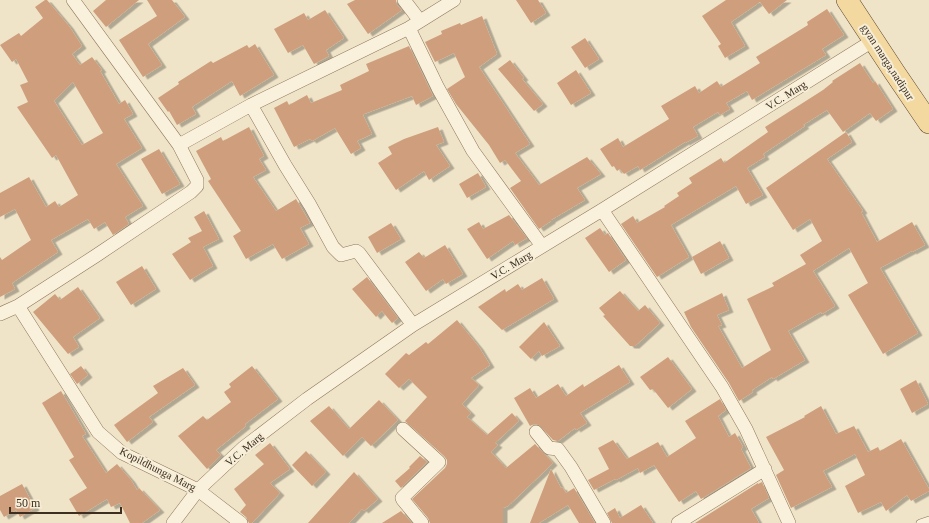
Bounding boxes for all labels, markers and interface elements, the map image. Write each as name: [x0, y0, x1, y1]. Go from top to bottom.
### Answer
street label: gyan marga,nadipur: [859, 22, 917, 102]
street label: V.C. Marg: [763, 78, 809, 112]
street label: V.C. Marg: [488, 248, 534, 282]
street label: V.C. Marg: [223, 429, 266, 468]
street label: Kopildhunga Marg: [118, 445, 199, 494]
scale bar: [10, 489, 121, 515]
text: 50 m: [16, 496, 41, 510]

